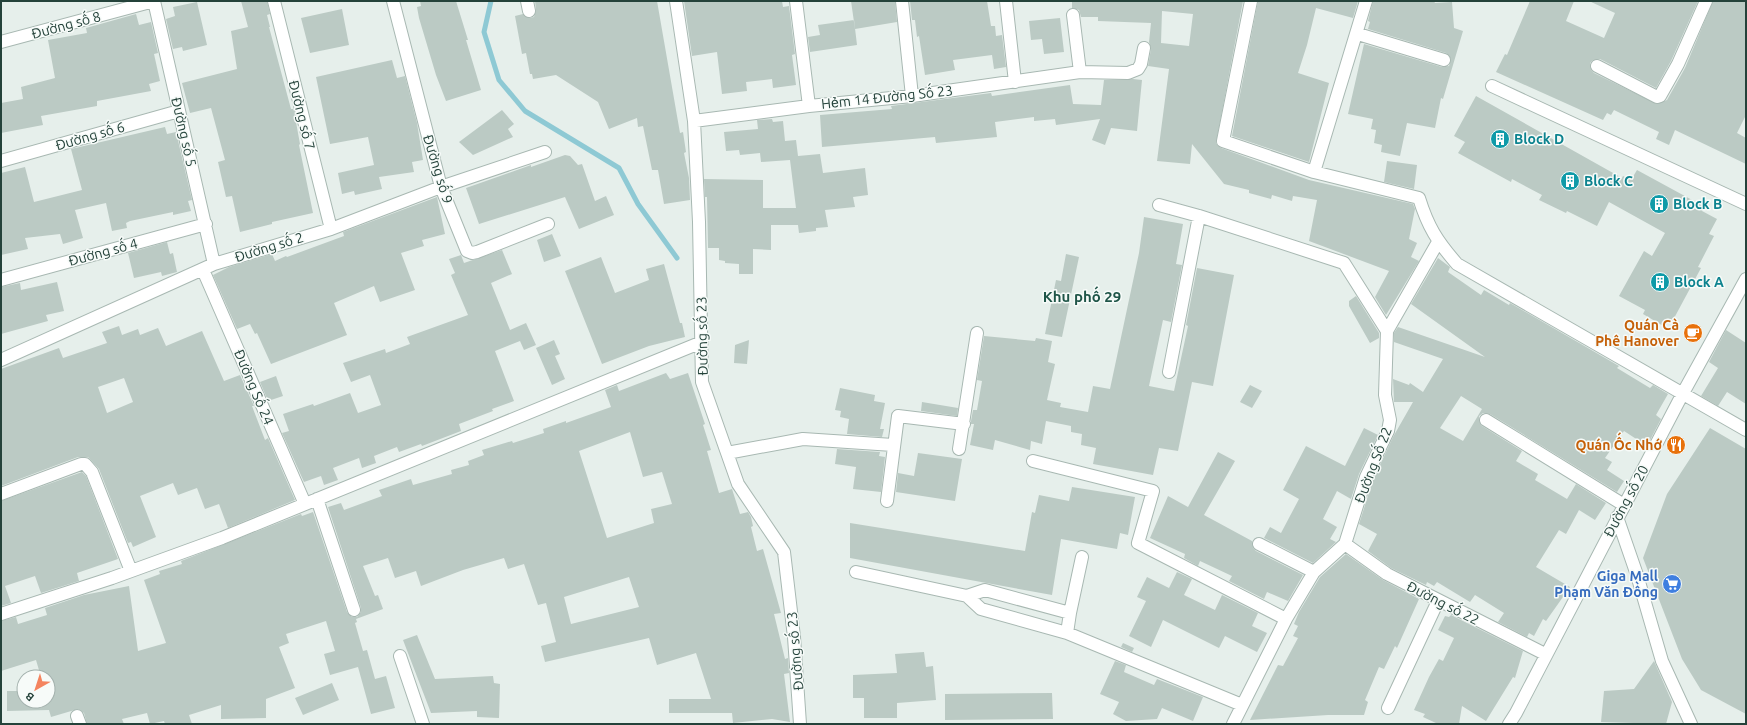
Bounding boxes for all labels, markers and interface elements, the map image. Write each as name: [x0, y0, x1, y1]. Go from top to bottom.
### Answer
street label: Đường số 8: [29, 6, 103, 42]
street label: Đường số 7: [286, 78, 321, 151]
street label: Hẻm 14 Đường Số 23: [820, 80, 954, 112]
street label: Đường số 5: [168, 95, 202, 168]
street label: Đường số 6: [53, 116, 127, 154]
building icon: Block D: [1489, 128, 1511, 150]
place label: Block D: [1514, 131, 1564, 147]
street label: Đường số 9: [420, 132, 458, 205]
building icon: Block C: [1559, 170, 1581, 192]
place label: Block C: [1584, 173, 1633, 189]
building icon: Block B: [1648, 193, 1670, 215]
place label: Block B: [1673, 196, 1722, 212]
street label: Đường số 2: [232, 227, 305, 265]
street label: Đường số 4: [66, 233, 140, 269]
building icon: Block A: [1649, 271, 1671, 293]
place label: Block A: [1674, 274, 1724, 290]
district label: Khu phố 29: [1043, 286, 1121, 305]
street label: Đường số 23: [691, 296, 711, 376]
place label: Quán Cà Phê Hanover: [1595, 317, 1679, 349]
cafe icon: Quán Cà Phê Hanover: [1682, 322, 1704, 344]
street label: Đường Số 24: [231, 346, 279, 427]
street label: Đường Số 22: [1349, 424, 1395, 505]
place label: Quán Ốc Nhớ: [1575, 432, 1663, 453]
restaurant icon: Quán Ốc Nhớ: [1665, 434, 1687, 456]
street label: Đường số 20: [1598, 461, 1652, 540]
place label: Giga Mall Phạm Văn Đồng: [1554, 568, 1658, 600]
supermarket icon: Giga Mall Phạm Văn Đồng: [1661, 573, 1683, 595]
street label: Đường số 22: [1404, 576, 1483, 628]
street label: Đường số 23: [781, 611, 806, 691]
north arrow: [16, 669, 56, 709]
text: B: [23, 690, 36, 704]

